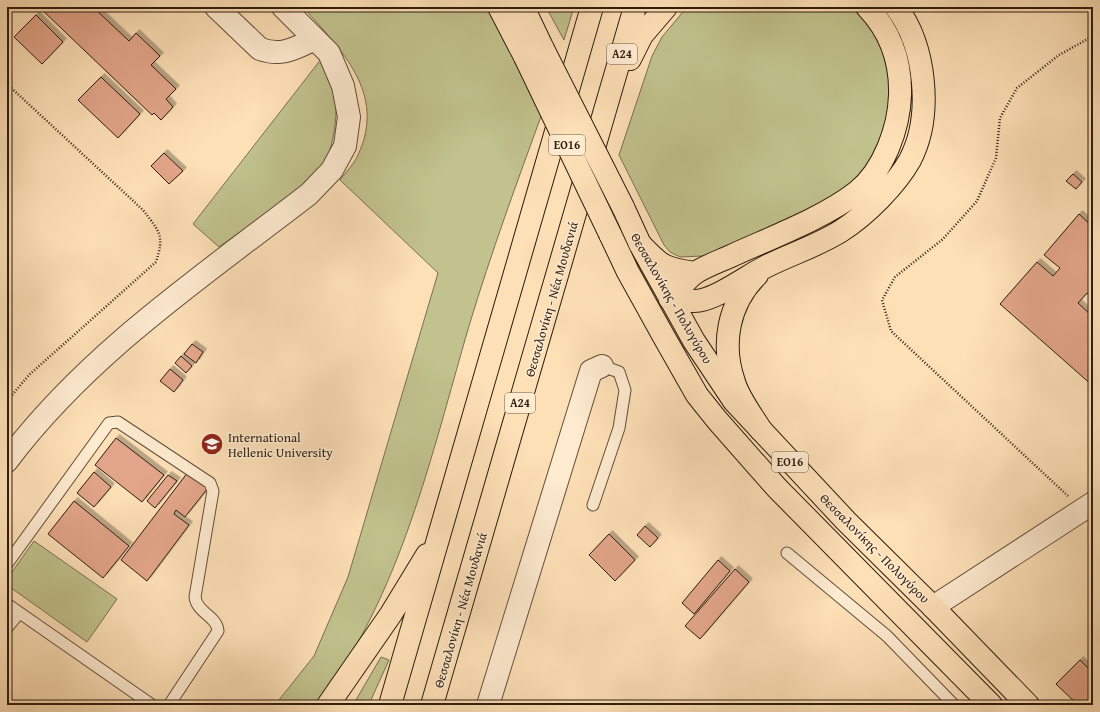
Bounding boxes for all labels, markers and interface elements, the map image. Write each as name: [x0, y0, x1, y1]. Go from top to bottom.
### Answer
road number: Α24: [607, 44, 637, 64]
road number: ΕΟ16: [549, 135, 585, 155]
street label: Θεσσαλονίκη - Νέα Μουδανιά: [520, 219, 583, 379]
street label: Θεσσαλονίκης - Πολυγύρου: [626, 229, 717, 368]
road number: Α24: [505, 393, 535, 413]
place label: International Hellenic University: [228, 428, 333, 462]
school or university icon: International Hellenic University: [199, 431, 225, 457]
road number: ΕΟ16: [772, 452, 808, 472]
street label: Θεσσαλονίκης - Πολυγύρου: [815, 489, 934, 608]
street label: Θεσσαλονίκη - Νέα Μουδανιά: [429, 530, 492, 690]

